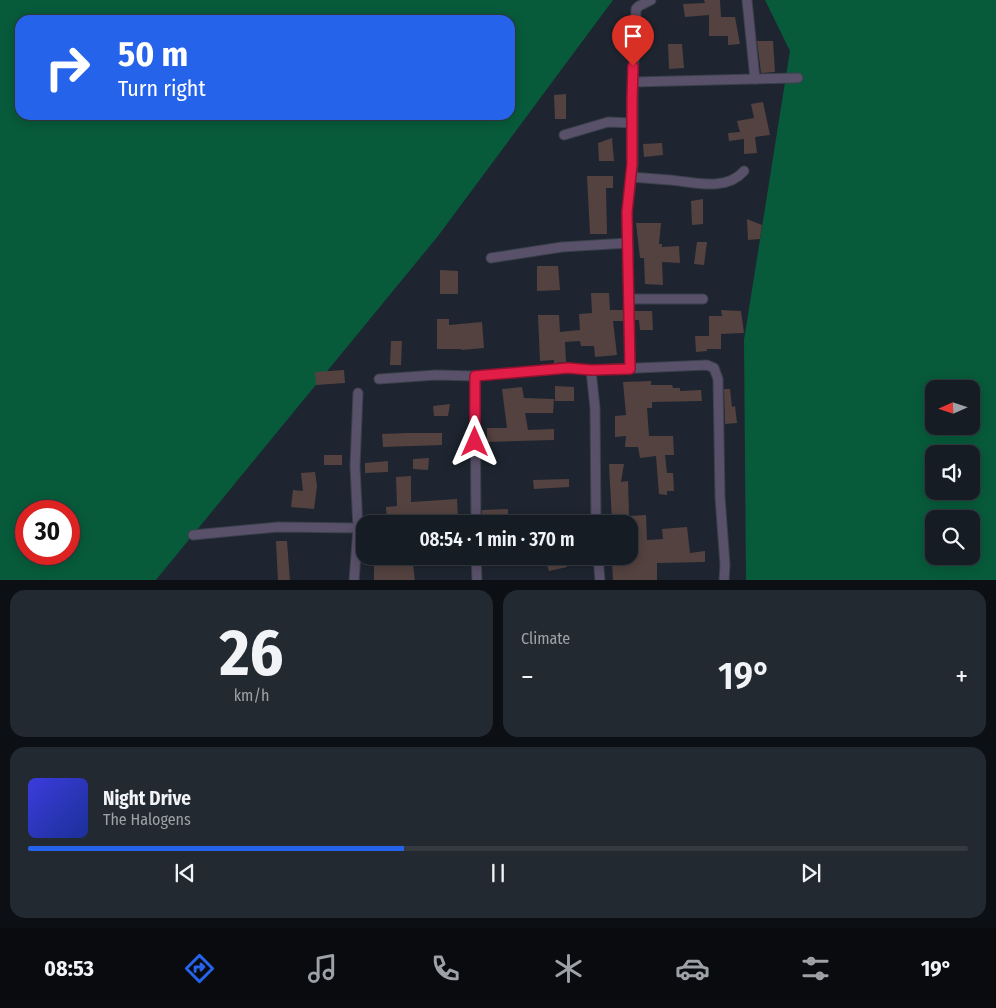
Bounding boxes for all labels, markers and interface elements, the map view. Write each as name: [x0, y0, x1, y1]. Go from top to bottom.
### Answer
pin: [612, 15, 654, 66]
icon: arrive: [619, 22, 647, 50]
text: 50 m: [118, 33, 188, 75]
icon: right: [35, 35, 100, 100]
text: Turn right: [118, 75, 206, 102]
north arrow: [925, 380, 980, 435]
map controls: [925, 380, 980, 565]
position arrow: [448, 415, 500, 467]
button: sound: [925, 445, 980, 500]
speed limit sign: 30: [15, 500, 80, 565]
button: search: [925, 510, 980, 565]
text: 08:54 · 1 min · 370 m: [419, 528, 575, 551]
text: 26: [219, 614, 284, 692]
text: Climate: [521, 629, 570, 648]
text: 19°: [718, 653, 771, 699]
text: −: [521, 660, 534, 693]
text: +: [955, 660, 968, 693]
text: km/h: [234, 686, 269, 705]
text: Night Drive: [103, 787, 191, 810]
text: The Halogens: [103, 810, 191, 829]
icon: previous: [171, 859, 199, 887]
icon: pause: [484, 859, 512, 887]
icon: next: [797, 859, 825, 887]
icon: directions: [182, 951, 217, 986]
icon: music: [305, 951, 340, 986]
icon: phone: [428, 951, 463, 986]
icon: climate: [551, 951, 586, 986]
icon: car: [675, 951, 710, 986]
icon: filters: [798, 951, 833, 986]
text: 08:53: [44, 955, 94, 982]
text: 19°: [921, 955, 952, 982]

